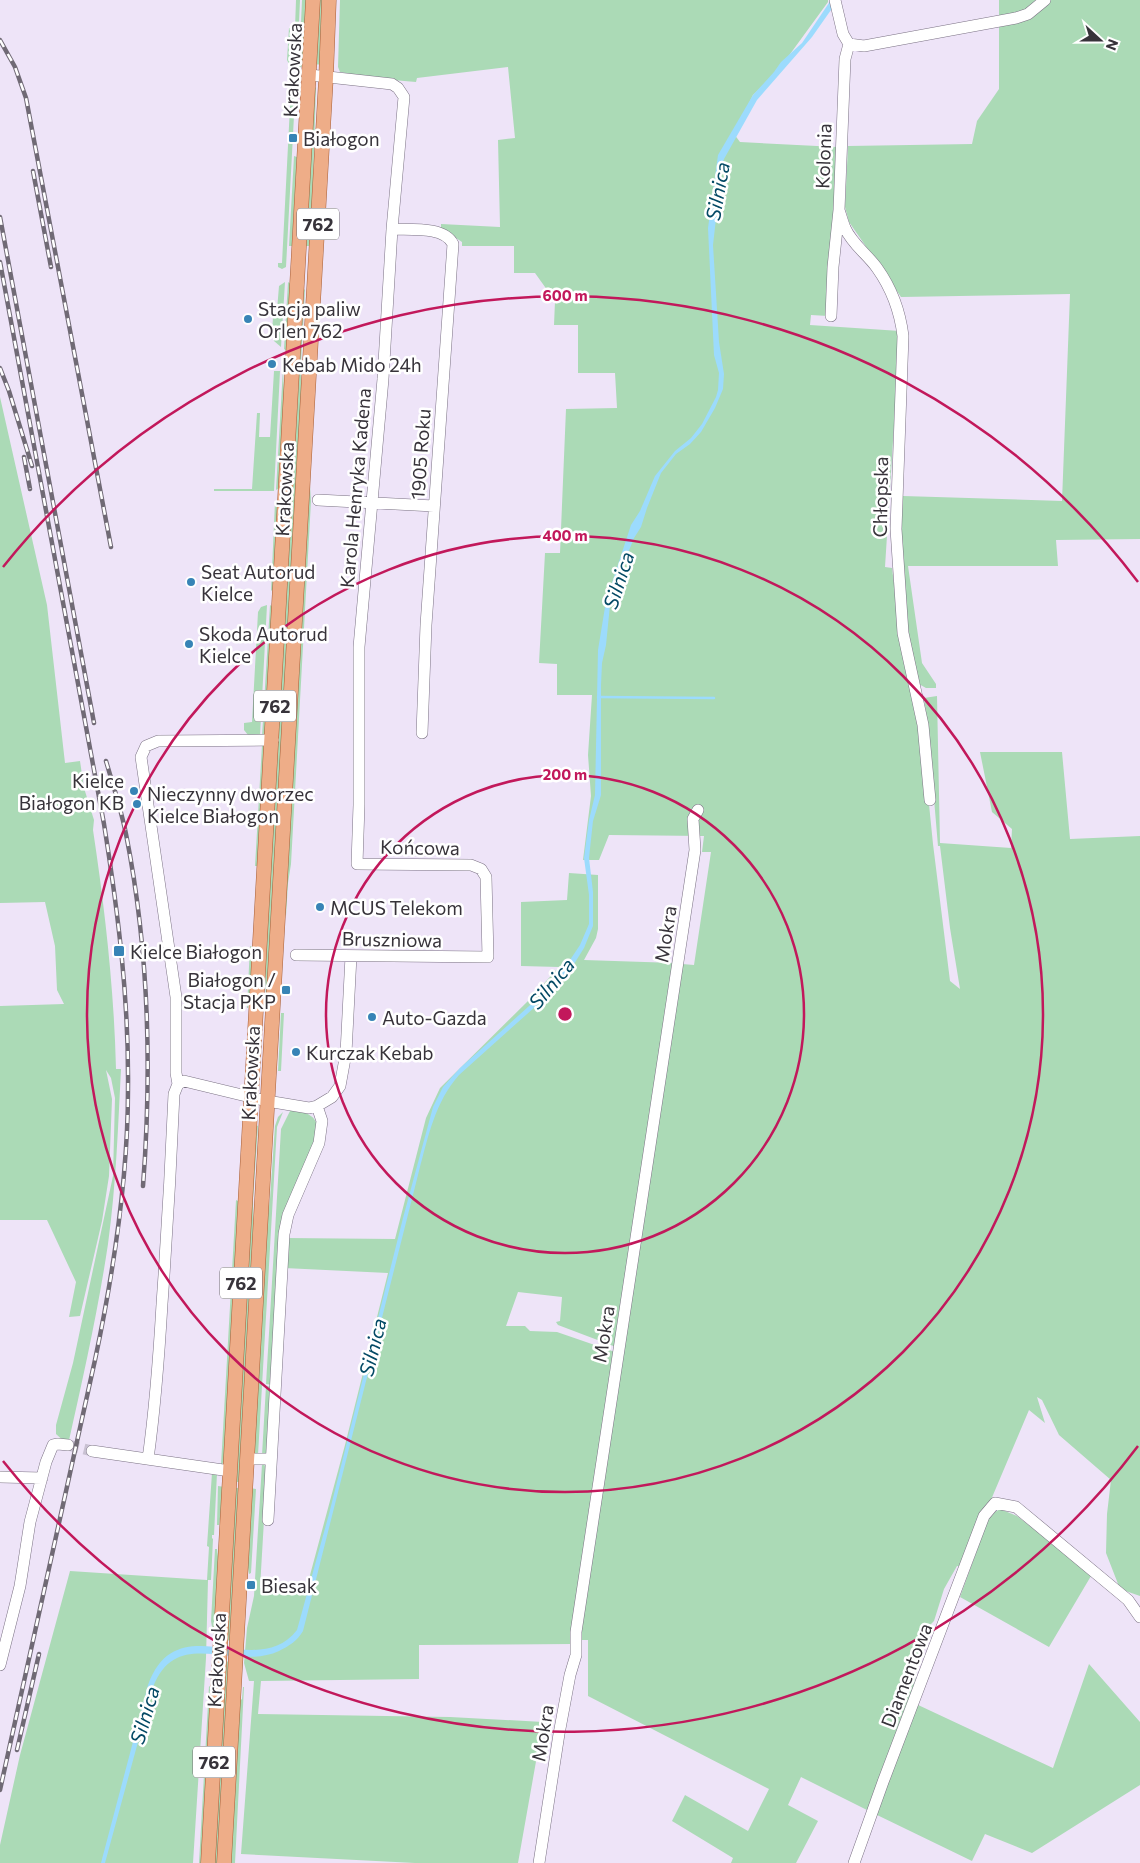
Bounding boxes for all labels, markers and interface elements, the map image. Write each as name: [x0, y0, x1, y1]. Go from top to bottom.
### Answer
north arrow: [1075, 15, 1125, 65]
street label: Krakowska: [278, 22, 306, 118]
text: N: [1103, 37, 1122, 53]
street label: Kolonia: [810, 123, 836, 189]
place label: Białogon: [303, 127, 380, 150]
marker: Białogon: [287, 132, 299, 144]
water label: Silnica: [700, 160, 734, 222]
road number: 762: [297, 208, 339, 240]
text: 600 m: [542, 286, 588, 304]
place label: Stacja paliw Orlen 762: [258, 297, 361, 342]
marker: Stacja paliw Orlen 762: [242, 313, 254, 325]
place label: Kebab Mido 24h: [282, 353, 422, 376]
marker: Kebab Mido 24h: [266, 358, 278, 370]
street label: Karola Henryka Kadena: [335, 387, 375, 589]
street label: 1905 Roku: [405, 408, 435, 500]
street label: Krakowska: [270, 441, 298, 537]
street label: Chłopska: [868, 456, 892, 538]
text: 400 m: [542, 526, 588, 544]
water label: Silnica: [597, 548, 639, 612]
place label: Seat Autorud Kielce: [201, 560, 315, 605]
marker: Seat Autorud Kielce: [185, 576, 197, 588]
place label: Skoda Autorud Kielce: [199, 622, 328, 667]
marker: Skoda Autorud Kielce: [183, 638, 195, 650]
road number: 762: [254, 690, 296, 721]
text: 200 m: [543, 765, 587, 783]
place label: Kielce Białogon KB: [19, 769, 124, 814]
place label: Nieczynny dworzec Kielce Białogon: [147, 782, 314, 827]
marker: Kielce Białogon KB: [128, 785, 140, 797]
marker: Nieczynny dworzec Kielce Białogon: [131, 798, 143, 810]
street label: Końcowa: [380, 835, 460, 859]
place label: MCUS Telekom: [330, 896, 463, 919]
marker: MCUS Telekom: [314, 901, 326, 913]
street label: Mokra: [649, 904, 681, 964]
street label: Bruszniowa: [342, 927, 442, 951]
place label: Kielce Białogon: [130, 940, 262, 963]
marker: Kielce Białogon: [112, 944, 126, 958]
water label: Silnica: [523, 953, 579, 1013]
place label: Białogon / Stacja PKP: [183, 968, 276, 1013]
marker: Białogon / Stacja PKP: [280, 984, 292, 996]
centre of rings: [556, 1005, 574, 1023]
place label: Auto-Gazda: [382, 1006, 487, 1029]
marker: Auto-Gazda: [366, 1011, 378, 1023]
street label: Krakowska: [236, 1025, 264, 1121]
place label: Kurczak Kebab: [306, 1041, 434, 1064]
marker: Kurczak Kebab: [290, 1046, 302, 1058]
road number: 762: [220, 1268, 262, 1299]
street label: Mokra: [587, 1304, 619, 1364]
water label: Silnica: [353, 1316, 391, 1378]
place label: Biesak: [261, 1574, 317, 1597]
marker: Biesak: [245, 1579, 257, 1591]
street label: Krakowska: [202, 1612, 230, 1708]
street label: Diamentowa: [876, 1620, 936, 1730]
water label: Silnica: [124, 1683, 164, 1747]
street label: Mokra: [526, 1703, 558, 1763]
road number: 762: [193, 1746, 235, 1778]

